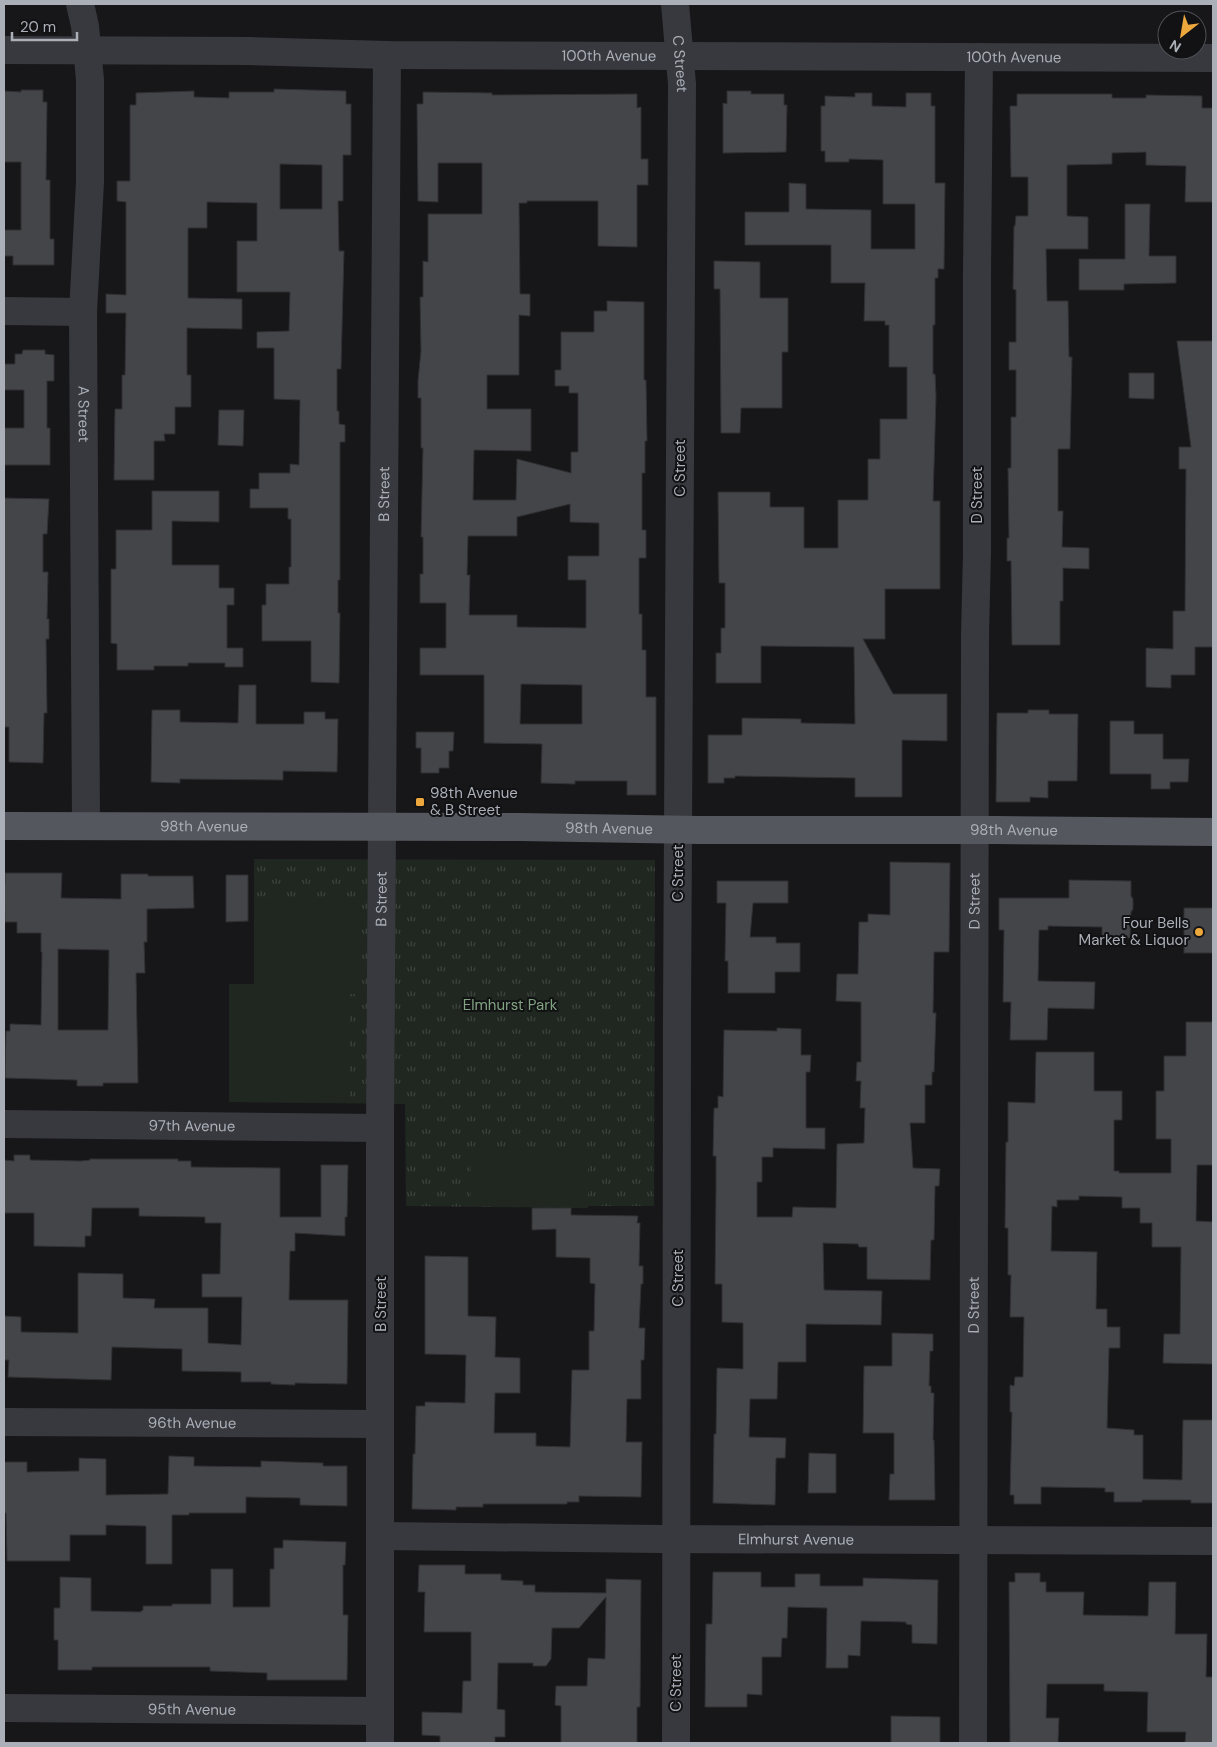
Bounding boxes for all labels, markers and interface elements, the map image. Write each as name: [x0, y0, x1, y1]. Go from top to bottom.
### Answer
scale bar: [12, 10, 78, 42]
north arrow: [1157, 10, 1207, 60]
text: 20 m: [20, 17, 56, 37]
street label: C Street: [668, 34, 692, 93]
text: N: [1166, 36, 1184, 56]
street label: 100th Avenue: [562, 46, 656, 66]
street label: 100th Avenue: [967, 47, 1061, 67]
street label: A Street: [73, 386, 94, 442]
street label: C Street: [670, 439, 690, 497]
street label: B Street: [374, 466, 394, 522]
street label: D Street: [967, 466, 987, 523]
place label: 98th Avenue & B Street: [430, 783, 518, 820]
marker: 98th Avenue & B Street: [414, 796, 426, 808]
street label: 98th Avenue: [160, 816, 248, 836]
street label: 98th Avenue: [565, 818, 653, 839]
street label: 98th Avenue: [970, 820, 1058, 841]
street label: C Street: [668, 844, 688, 902]
street label: B Street: [371, 871, 392, 927]
street label: D Street: [964, 872, 985, 929]
place label: Four Bells Market & Liquor: [1079, 913, 1189, 950]
marker: Four Bells Market & Liquor: [1193, 926, 1205, 938]
park label: Elmhurst Park: [463, 995, 558, 1015]
street label: 97th Avenue: [149, 1116, 235, 1136]
street label: C Street: [668, 1249, 688, 1307]
street label: B Street: [371, 1276, 391, 1332]
street label: D Street: [964, 1276, 984, 1333]
street label: 96th Avenue: [148, 1413, 236, 1433]
street label: Elmhurst Avenue: [738, 1529, 854, 1550]
street label: C Street: [666, 1654, 686, 1712]
street label: 95th Avenue: [148, 1699, 236, 1720]

